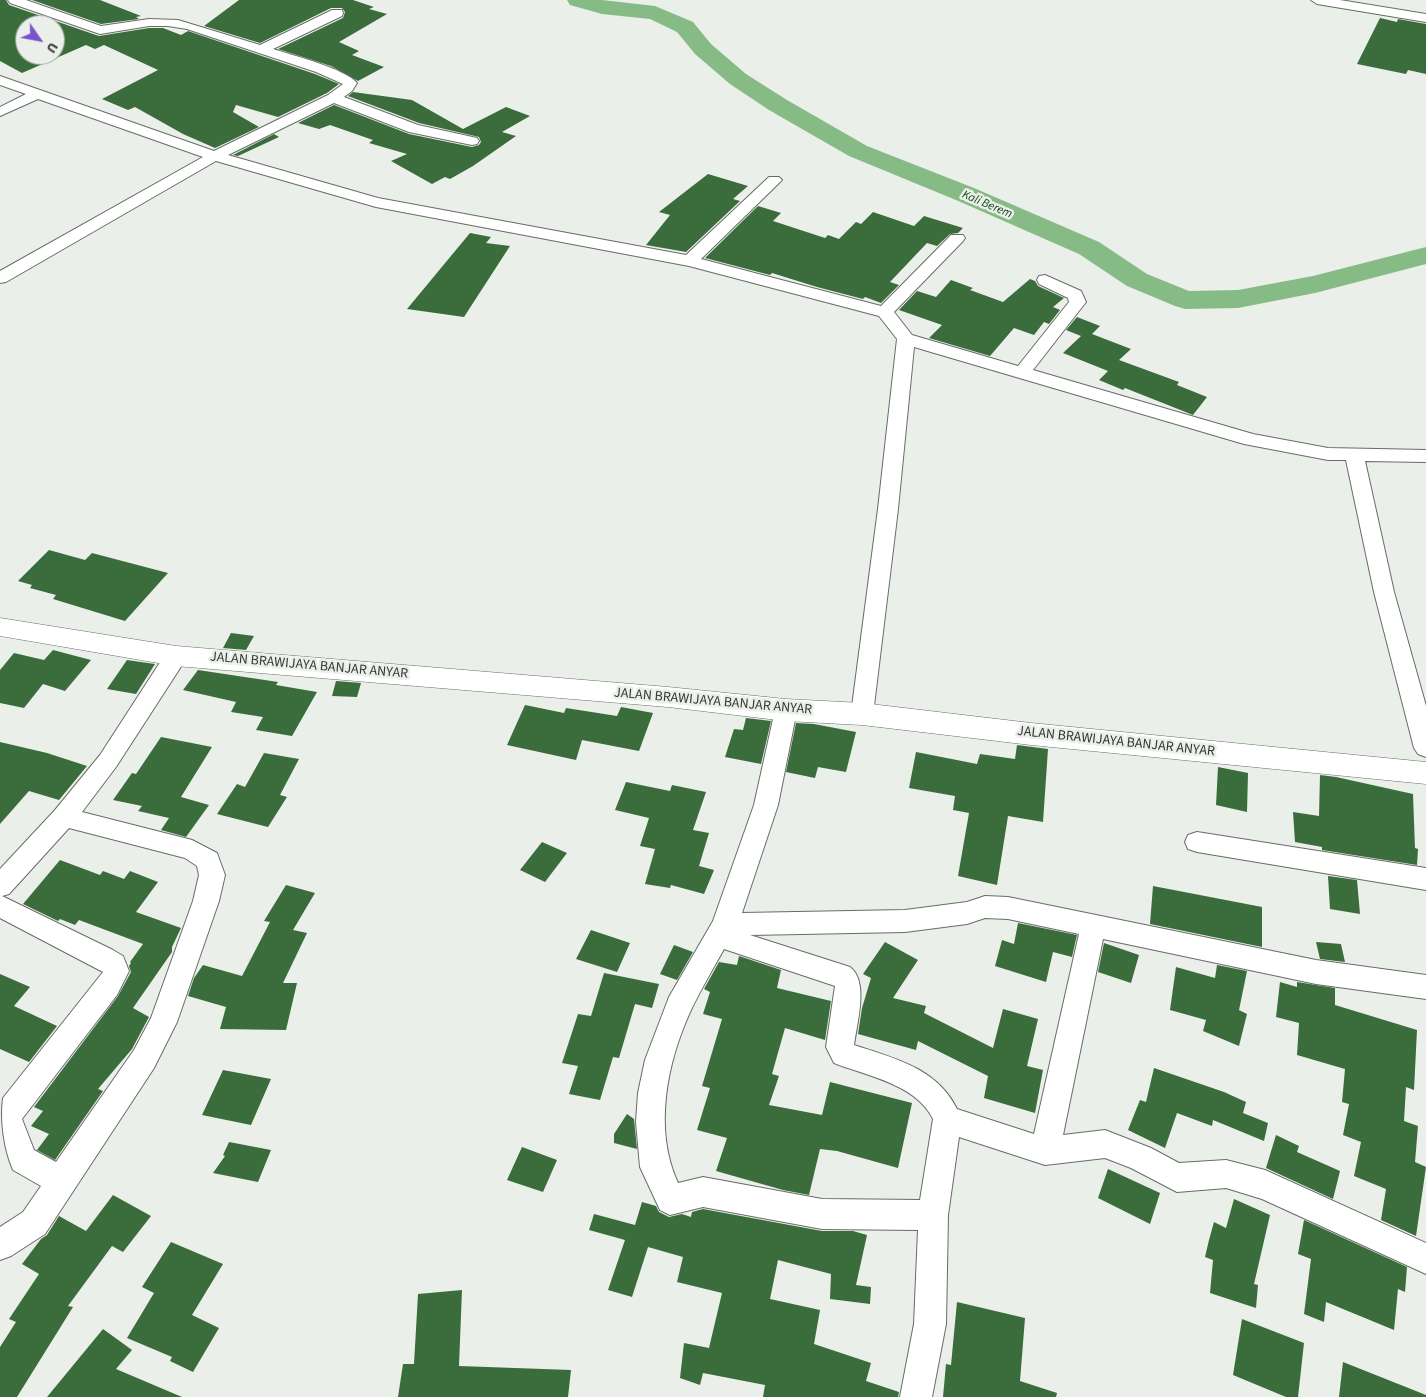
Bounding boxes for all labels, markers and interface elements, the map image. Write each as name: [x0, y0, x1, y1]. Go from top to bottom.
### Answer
north arrow: [15, 15, 65, 65]
text: U: [41, 38, 63, 57]
water label: Kali Berem: [960, 188, 1014, 222]
street label: JALAN BRAWIJAYA BANJAR ANYAR: [209, 649, 409, 683]
street label: JALAN BRAWIJAYA BANJAR ANYAR: [613, 685, 813, 719]
street label: JALAN BRAWIJAYA BANJAR ANYAR: [1016, 723, 1216, 761]

